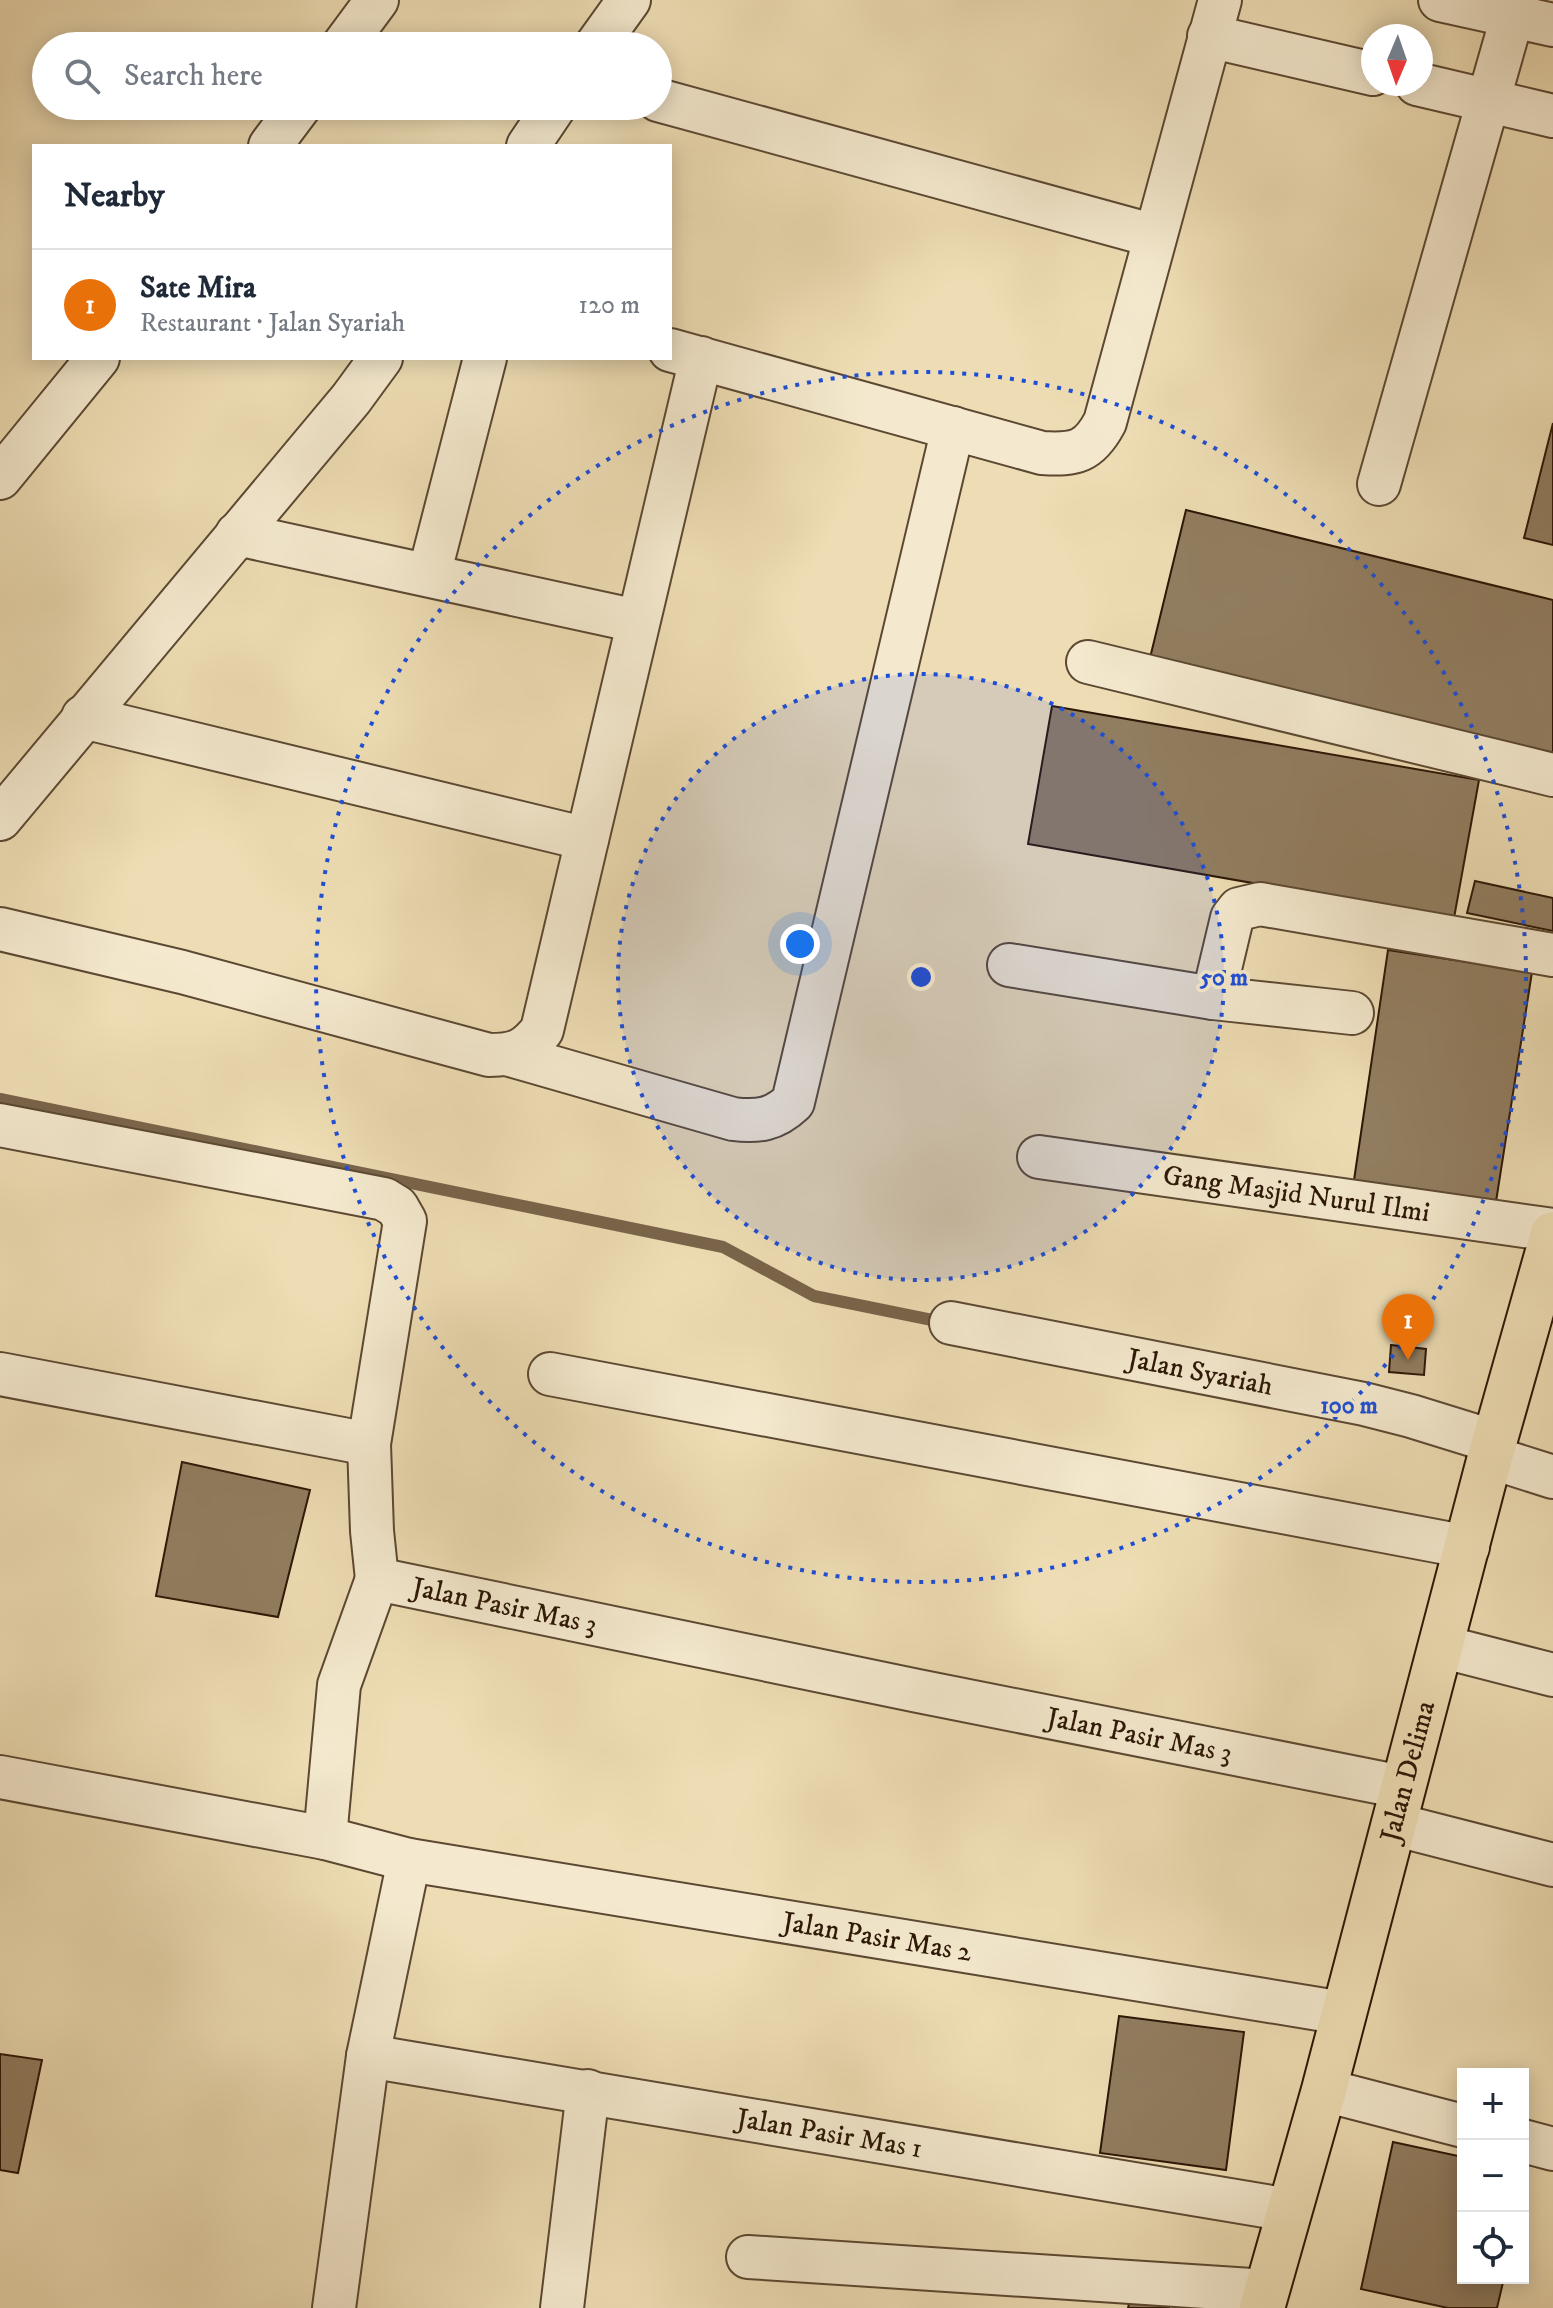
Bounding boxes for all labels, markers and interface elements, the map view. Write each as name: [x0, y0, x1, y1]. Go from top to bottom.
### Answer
north arrow: [1361, 24, 1433, 96]
search box: [32, 32, 672, 120]
icon: search: [60, 54, 104, 98]
text: Search here: [124, 58, 263, 95]
text: Nearby: [64, 175, 165, 217]
text: Sate Mira: [140, 270, 256, 307]
text: 1: [85, 289, 95, 322]
text: 120 m: [579, 289, 640, 322]
text: Restaurant · Jalan Syariah: [140, 307, 405, 340]
your location: [780, 924, 820, 964]
centre of rings: [907, 963, 935, 991]
text: 50 m: [1199, 963, 1248, 993]
street label: Gang Masjid Nurul Ilmi: [1161, 1157, 1432, 1230]
pin: 1: [1382, 1294, 1434, 1360]
street label: Jalan Syariah: [1122, 1340, 1276, 1403]
text: 100 m: [1320, 1391, 1378, 1421]
street label: Jalan Pasir Mas 3: [406, 1569, 600, 1642]
street label: Jalan Delima: [1372, 1697, 1443, 1849]
street label: Jalan Pasir Mas 3: [1041, 1699, 1235, 1770]
street label: Jalan Pasir Mas 2: [777, 1903, 975, 1969]
map controls: [1457, 2068, 1529, 2284]
button: +: [1457, 2068, 1529, 2140]
street label: Jalan Pasir Mas 1: [731, 2100, 925, 2166]
button: −: [1457, 2140, 1529, 2212]
button: locate: [1457, 2212, 1529, 2284]

